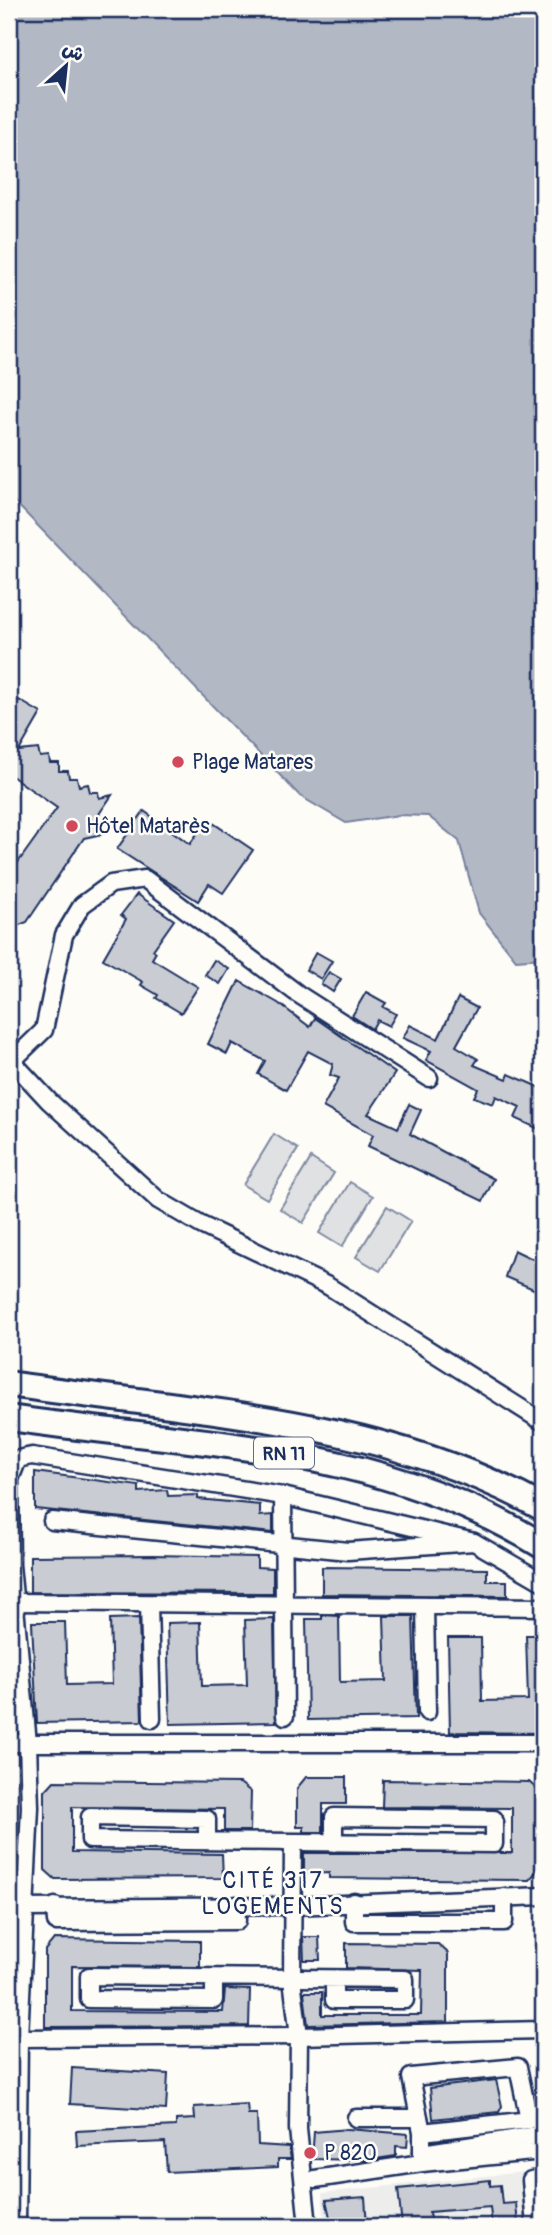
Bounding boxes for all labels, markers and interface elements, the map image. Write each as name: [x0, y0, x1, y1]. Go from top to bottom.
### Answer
north arrow: [32, 32, 102, 102]
text: ش: [59, 36, 88, 67]
place label: Plage Matares: [192, 749, 314, 776]
marker: Plage Matares: [170, 754, 186, 770]
place label: Hôtel Matarès: [86, 813, 210, 840]
marker: Hôtel Matarès: [64, 818, 80, 834]
road number: RN 11: [254, 1438, 314, 1469]
district label: CITÉ 317 LOGEMENTS: [201, 1866, 345, 1921]
place label: P 820: [324, 2140, 377, 2167]
marker: P 820: [302, 2145, 318, 2161]

